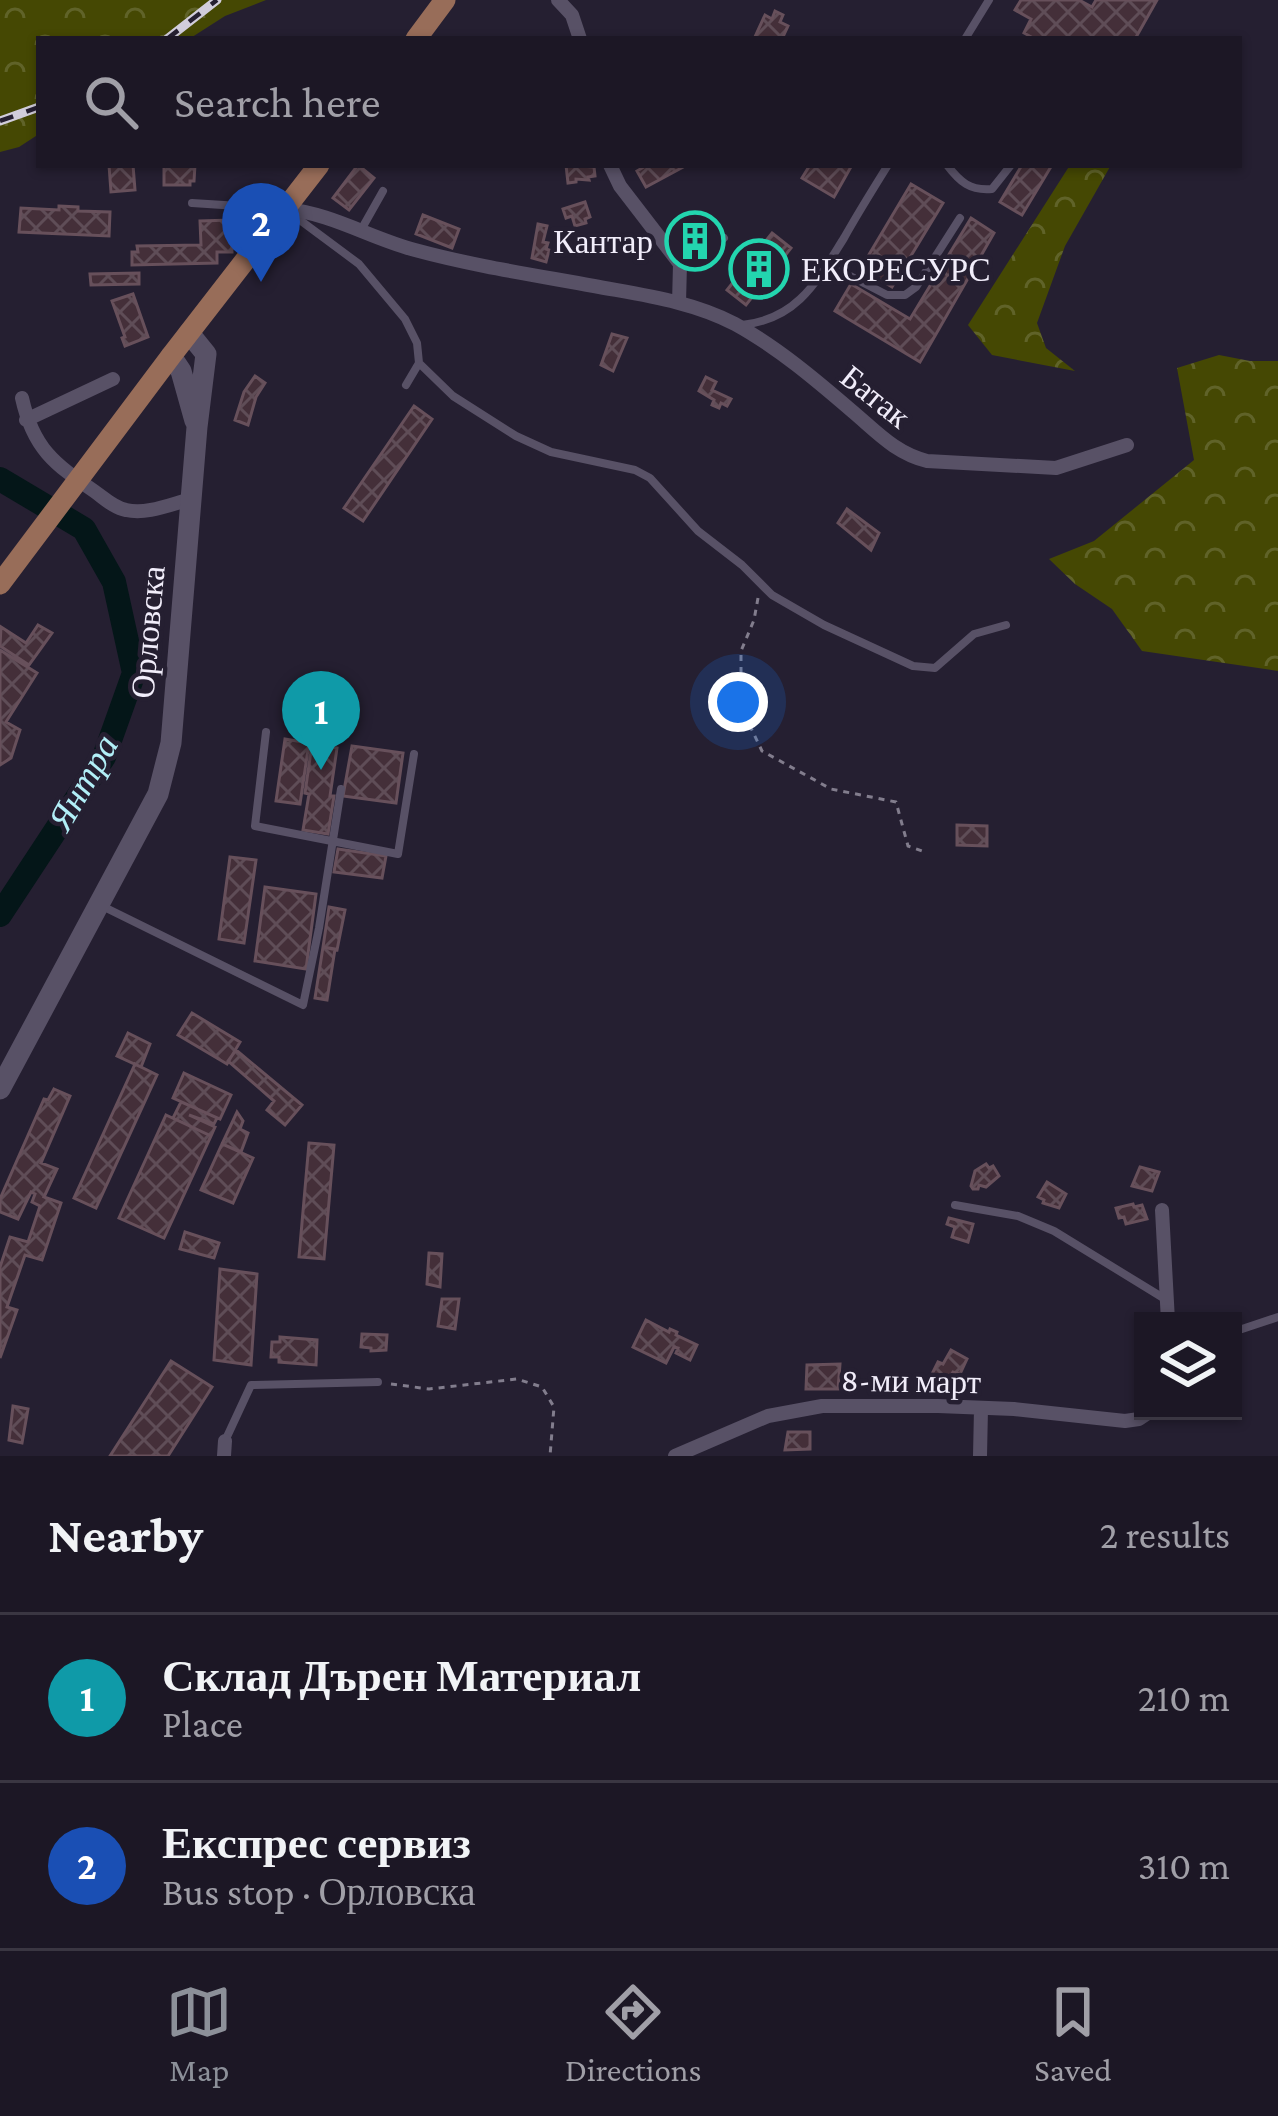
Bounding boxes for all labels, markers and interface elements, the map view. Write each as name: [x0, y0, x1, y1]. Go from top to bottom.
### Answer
search box: [36, 36, 1242, 168]
icon: search: [78, 69, 144, 135]
text: Search here: [174, 77, 381, 127]
pin: 2: [222, 183, 300, 282]
building icon: Кантар: [664, 210, 726, 272]
place label: Кантар: [553, 223, 653, 260]
building icon: ЕКОРЕСУРС: [728, 238, 790, 300]
place label: ЕКОРЕСУРС: [801, 251, 990, 288]
street label: Батак: [834, 357, 918, 436]
street label: Орловска: [123, 564, 172, 700]
pin: 1: [282, 671, 360, 770]
your location: [708, 672, 768, 732]
water label: Янтра: [39, 728, 126, 839]
map controls: [1134, 1312, 1242, 1420]
button: layers: [1134, 1312, 1242, 1420]
street label: 8-ми март: [841, 1361, 981, 1400]
text: Nearby: [48, 1506, 203, 1563]
text: 2 results: [1100, 1513, 1230, 1556]
text: Склад Дърен Материал: [162, 1651, 641, 1701]
text: 1: [80, 1676, 94, 1719]
text: 210 m: [1138, 1676, 1230, 1719]
text: Place: [162, 1702, 243, 1745]
text: Експрес сервиз: [162, 1818, 471, 1868]
text: 2: [77, 1844, 97, 1887]
text: 310 m: [1138, 1844, 1230, 1887]
text: Bus stop · Орловска: [162, 1870, 476, 1913]
tab: Map: [166, 1979, 232, 2088]
tab: Directions: [565, 1979, 702, 2088]
tab: Saved: [1034, 1979, 1112, 2088]

